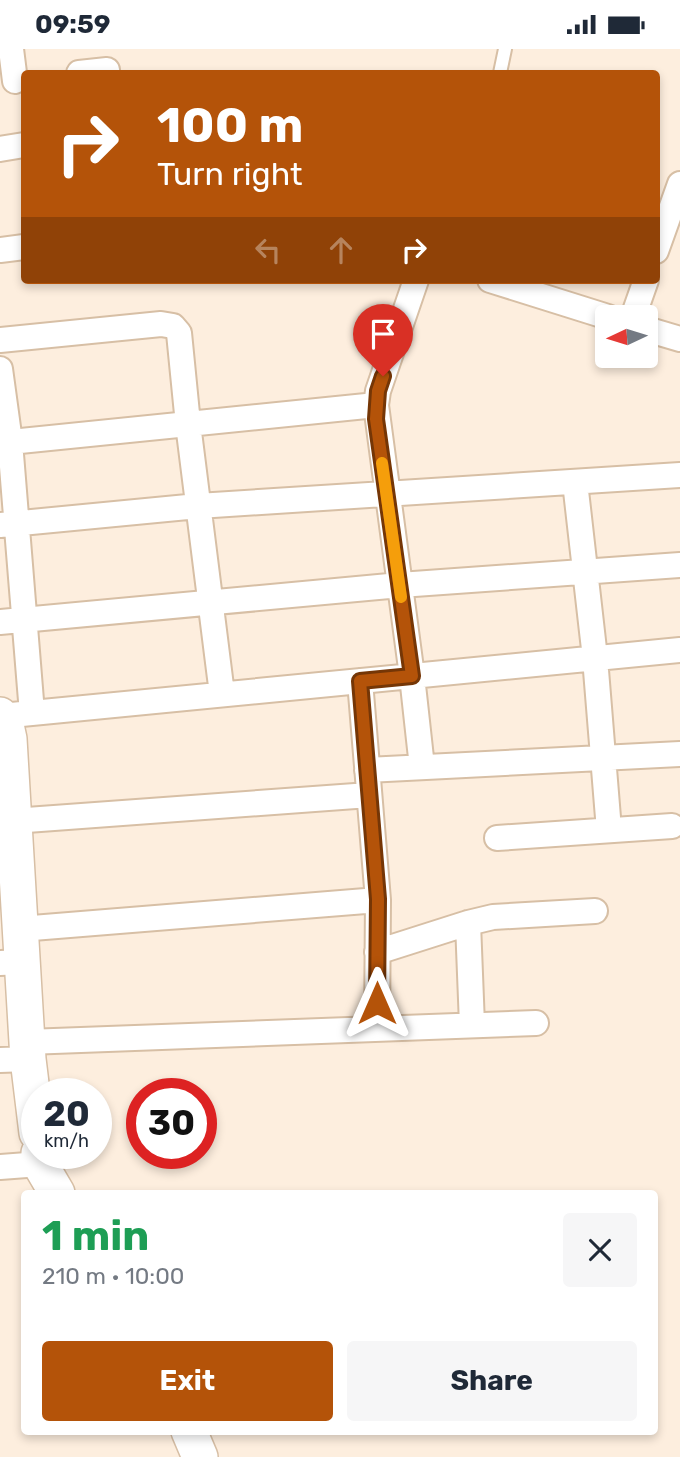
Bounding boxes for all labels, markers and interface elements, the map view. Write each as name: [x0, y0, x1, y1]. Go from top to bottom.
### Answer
text: 09:59: [35, 9, 110, 40]
text: 100 m: [157, 96, 303, 154]
icon: right: [42, 98, 133, 189]
text: Turn right: [157, 155, 302, 193]
icon: left: [249, 231, 287, 269]
icon: ahead: [322, 231, 360, 269]
icon: right: [395, 231, 433, 269]
pin: [353, 304, 413, 376]
north arrow: [595, 305, 658, 367]
map controls: [595, 305, 658, 368]
icon: arrive: [364, 315, 402, 353]
position arrow: [340, 966, 414, 1040]
speed limit sign: 30: [126, 1078, 217, 1169]
text: 20: [43, 1093, 90, 1135]
text: km/h: [44, 1130, 89, 1152]
text: 1 min: [42, 1211, 149, 1261]
button: close: [563, 1213, 637, 1287]
text: 210 m · 10:00: [42, 1262, 184, 1290]
button: Exit: [42, 1341, 333, 1421]
button: Share: [347, 1341, 637, 1421]

